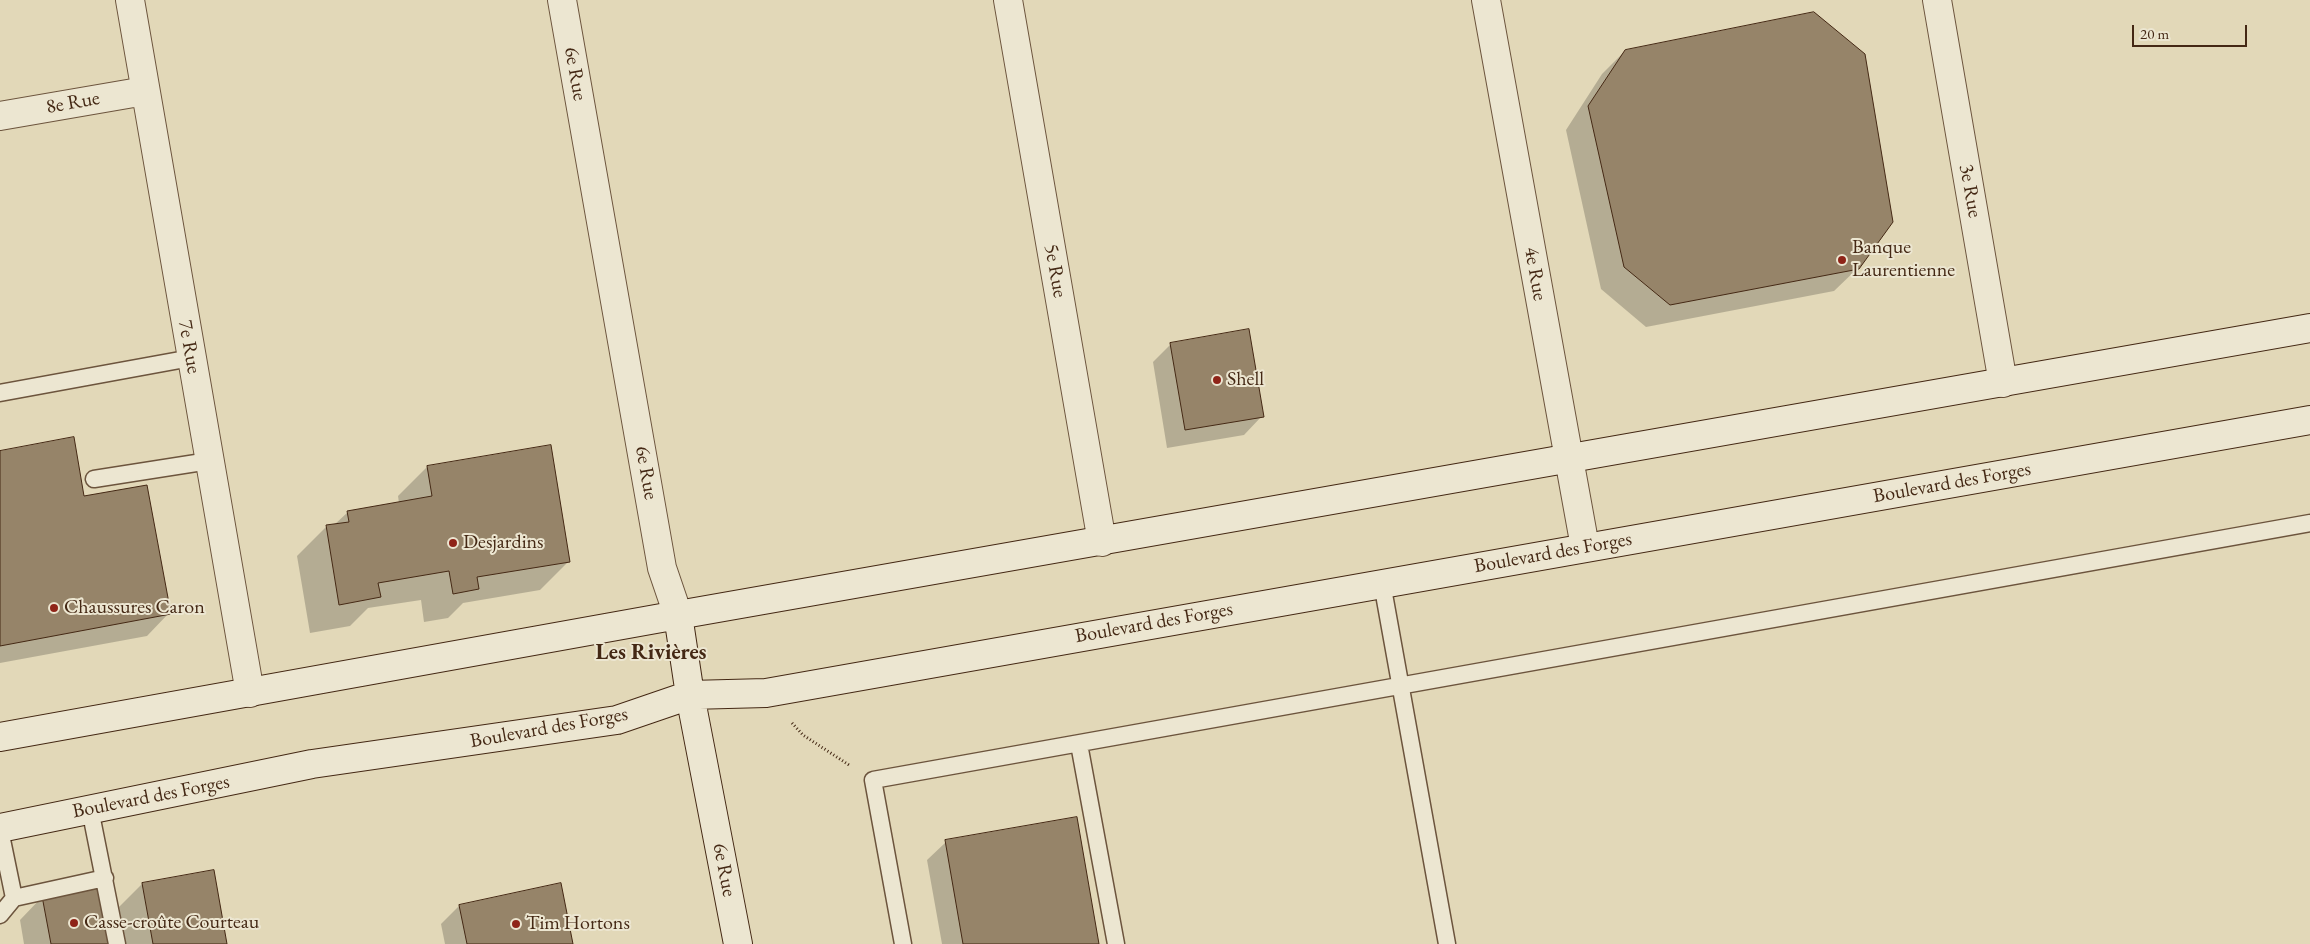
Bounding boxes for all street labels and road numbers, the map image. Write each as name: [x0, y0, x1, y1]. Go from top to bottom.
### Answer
street label: 6e Rue: [558, 45, 592, 103]
street label: 8e Rue: [44, 86, 102, 120]
street label: 3e Rue: [1953, 162, 1987, 220]
street label: 5e Rue: [1038, 242, 1072, 300]
street label: 4e Rue: [1518, 245, 1552, 303]
street label: 7e Rue: [172, 318, 206, 376]
street label: 6e Rue: [629, 444, 663, 502]
street label: Boulevard des Forges: [1871, 457, 2033, 509]
street label: Boulevard des Forges: [1472, 527, 1634, 579]
street label: Boulevard des Forges: [1073, 597, 1235, 649]
street label: Boulevard des Forges: [468, 702, 630, 754]
street label: Boulevard des Forges: [70, 770, 232, 824]
street label: 6e Rue: [707, 841, 741, 899]

